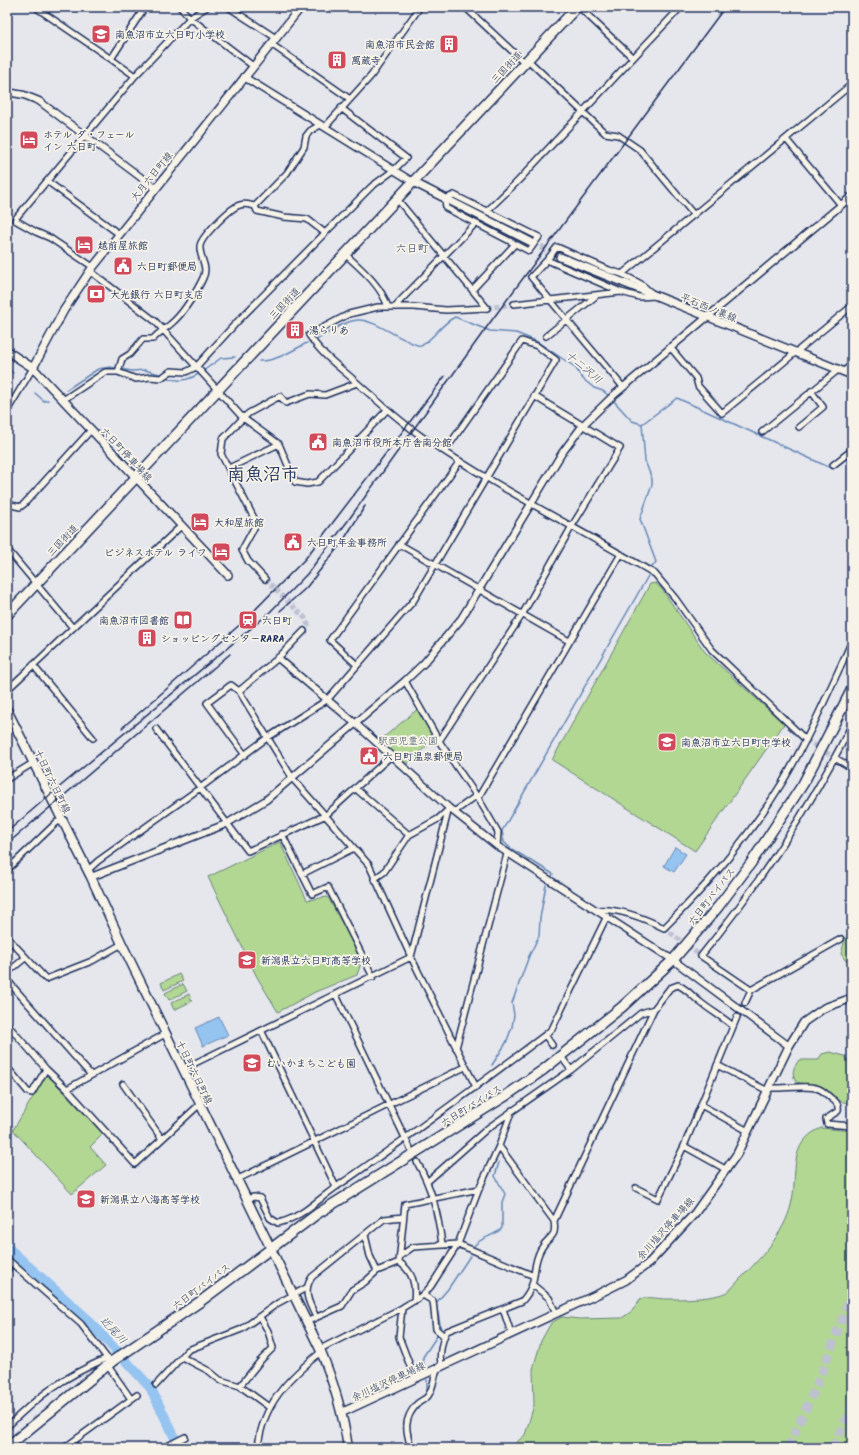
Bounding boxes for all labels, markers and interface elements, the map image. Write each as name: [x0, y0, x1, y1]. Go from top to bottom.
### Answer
school or university icon: 南魚沼市立六日町小学校: [90, 23, 112, 45]
place label: 南魚沼市立六日町小学校: [115, 27, 225, 43]
building icon: 南魚沼市民会館: [438, 33, 460, 55]
place label: 南魚沼市民会館: [365, 37, 435, 53]
street label: 三国街道: [487, 48, 526, 88]
building icon: 萬蔵寺: [326, 49, 348, 71]
place label: 萬蔵寺: [351, 53, 381, 69]
place label: ホテル ダ・フェール イン 六日町: [43, 127, 134, 155]
hotel icon: ホテル ダ・フェール イン 六日町: [18, 129, 40, 151]
street label: 大月六日町線: [127, 148, 177, 205]
hotel icon: 越前屋旅館: [73, 234, 95, 256]
place label: 越前屋旅館: [98, 238, 148, 254]
district label: 六日町: [396, 240, 429, 258]
public building icon: 六日町郵便局: [112, 255, 134, 277]
place label: 六日町郵便局: [137, 259, 197, 275]
bank icon: 大光銀行 六日町支店: [85, 283, 107, 305]
street label: 三国街道: [265, 284, 304, 324]
place label: 大光銀行 六日町支店: [110, 287, 204, 303]
street label: 平石西ノ裏線: [678, 289, 739, 327]
building icon: 湯らりあ: [284, 319, 306, 341]
place label: 湯らりあ: [309, 323, 349, 339]
water label: 十二沢川: [561, 347, 606, 389]
street label: 六日町停車場線: [97, 424, 156, 486]
public building icon: 南魚沼市役所本庁舎南分館: [307, 431, 329, 453]
place label: 南魚沼市役所本庁舎南分館: [332, 435, 452, 451]
district label: 南魚沼市: [227, 461, 299, 490]
hotel icon: 大和屋旅館: [189, 511, 211, 533]
place label: 大和屋旅館: [214, 515, 264, 531]
street label: 三国街道: [43, 521, 82, 561]
public building icon: 六日町年金事務所: [282, 531, 304, 553]
place label: 六日町年金事務所: [307, 535, 387, 551]
hotel icon: ビジネスホテル ライフ: [210, 541, 232, 563]
place label: ビジネスホテル ライフ: [104, 545, 207, 561]
library icon: 南魚沼市図書館: [172, 609, 194, 631]
station icon: 六日町: [237, 609, 259, 631]
place label: 南魚沼市図書館: [99, 613, 169, 629]
place label: 六日町: [262, 613, 292, 629]
building icon: ショッピングセンターRARA: [136, 627, 158, 649]
place label: ショッピングセンターRARA: [161, 631, 285, 647]
school or university icon: 南魚沼市立六日町中学校: [656, 731, 678, 753]
park label: 駅西児童公園: [378, 733, 438, 749]
place label: 南魚沼市立六日町中学校: [681, 735, 791, 751]
public building icon: 六日町温泉郵便局: [358, 745, 380, 767]
street label: 十日町六日町線: [30, 746, 75, 816]
place label: 六日町温泉郵便局: [383, 749, 463, 765]
street label: 六日町バイパス: [684, 864, 740, 929]
school or university icon: 新潟県立六日町高等学校: [236, 949, 258, 971]
place label: 新潟県立六日町高等学校: [261, 953, 371, 969]
street label: 十日町六日町線: [172, 1037, 217, 1107]
school or university icon: むいかまちこども園: [241, 1052, 263, 1074]
place label: むいかまちこども園: [266, 1056, 356, 1072]
street label: 六日町バイパス: [438, 1081, 505, 1131]
school or university icon: 新潟県立八海高等学校: [75, 1188, 97, 1210]
place label: 新潟県立八海高等学校: [100, 1192, 200, 1208]
street label: 余川塩沢停車場線: [633, 1194, 698, 1264]
street label: 六日町バイパス: [169, 1259, 234, 1314]
water label: 近尾川: [95, 1312, 131, 1349]
street label: 余川塩沢停車場線: [349, 1358, 428, 1406]

